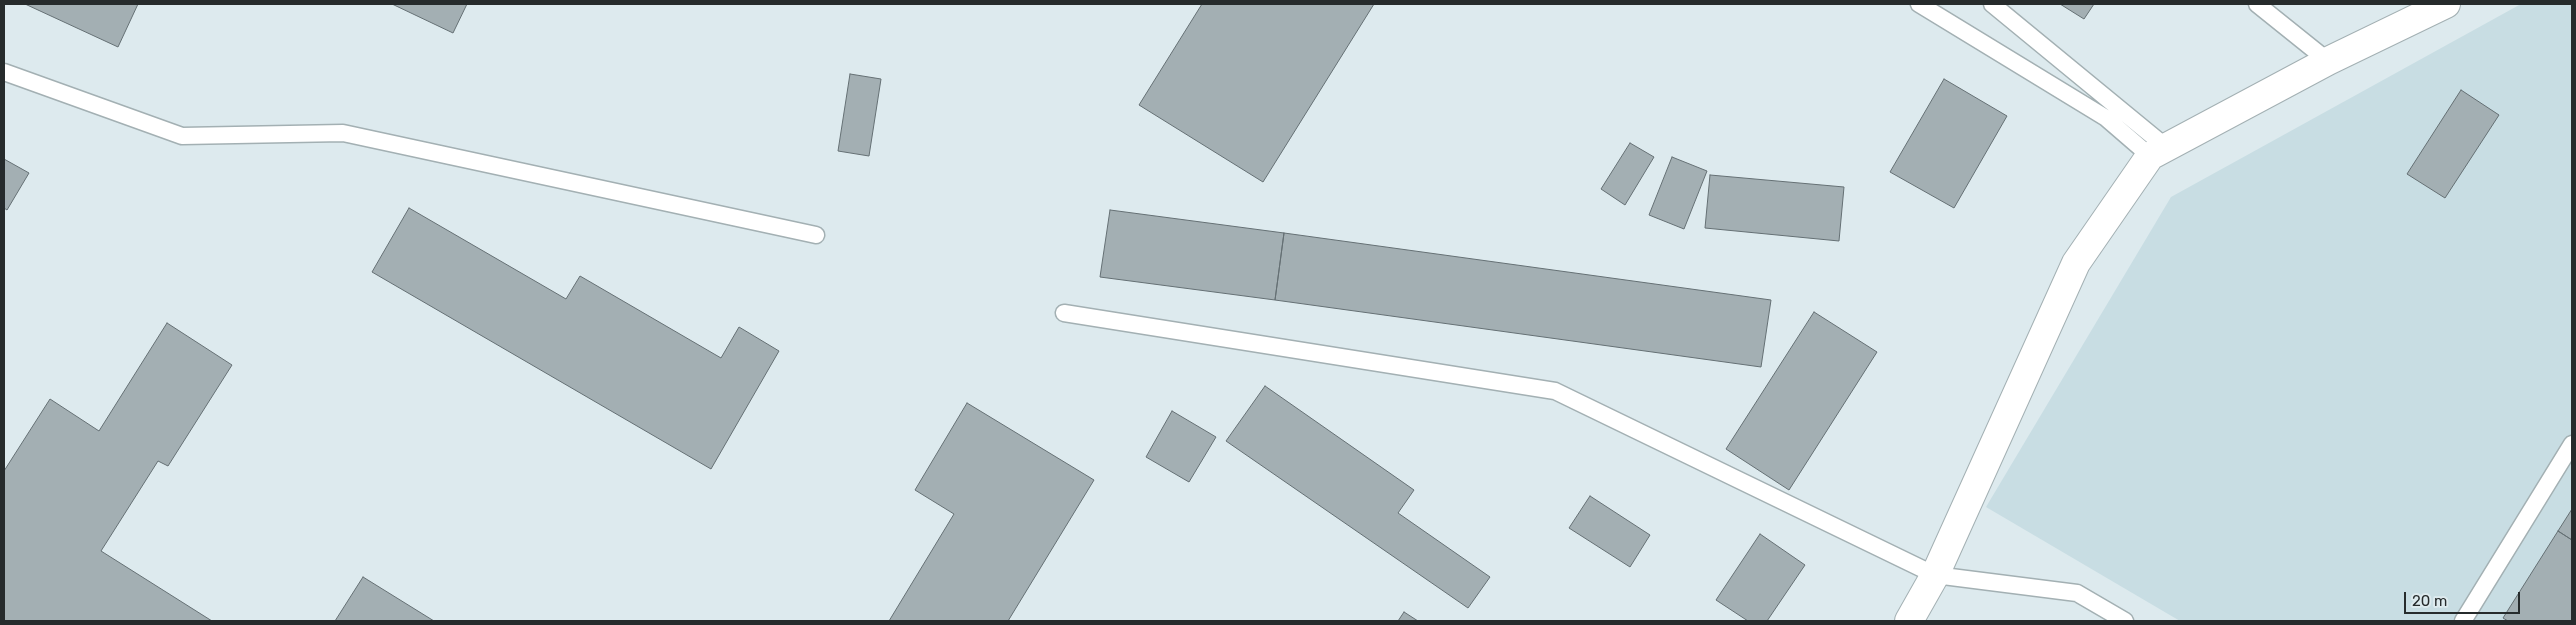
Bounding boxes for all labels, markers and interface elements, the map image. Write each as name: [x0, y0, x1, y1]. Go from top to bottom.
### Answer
scale bar: [2406, 582, 2522, 614]
text: 20 m: [2412, 592, 2447, 610]

